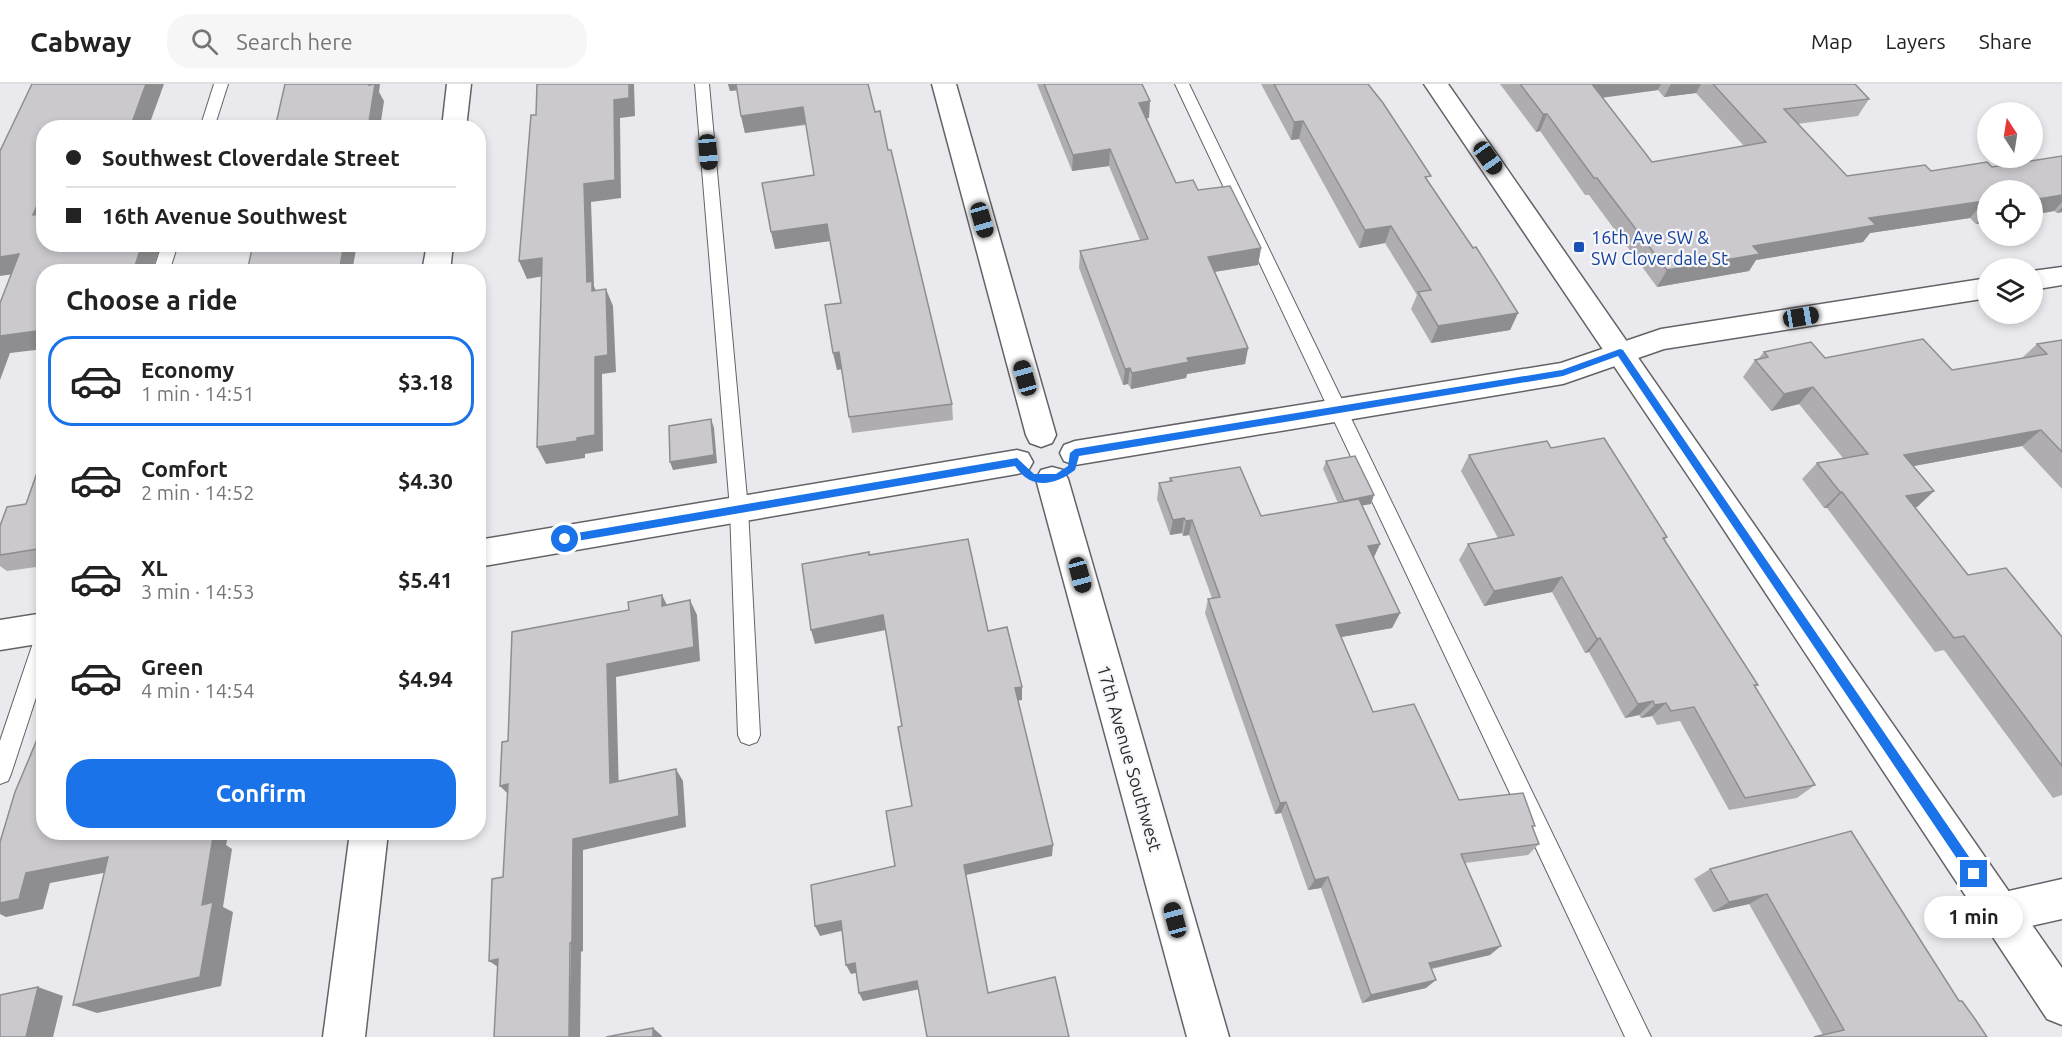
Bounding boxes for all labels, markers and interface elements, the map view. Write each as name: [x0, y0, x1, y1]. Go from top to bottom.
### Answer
search box: [167, 14, 587, 68]
icon: search: [188, 25, 221, 58]
text: Cabway: [30, 26, 131, 57]
text: Search here: [236, 29, 353, 54]
text: Map: [1811, 29, 1852, 53]
text: Layers: [1885, 29, 1946, 53]
text: Share: [1979, 29, 2032, 53]
north arrow: [1977, 102, 2043, 168]
map controls: [1977, 102, 2043, 324]
car: [697, 133, 719, 171]
car: [1470, 138, 1506, 178]
text: Southwest Cloverdale Street: [102, 145, 400, 170]
button: locate: [1977, 180, 2043, 246]
car: [968, 200, 996, 240]
text: 16th Avenue Southwest: [102, 203, 347, 228]
place label: 16th Ave SW & SW Cloverdale St: [1591, 227, 1728, 268]
marker: 16th Ave SW & SW Cloverdale St: [1572, 240, 1586, 254]
button: layers: [1977, 258, 2043, 324]
text: Choose a ride: [66, 285, 238, 315]
car: [1782, 305, 1820, 329]
icon: car: [69, 354, 123, 408]
text: Economy: [141, 357, 234, 382]
car: [1011, 358, 1039, 398]
text: $3.18: [398, 369, 453, 394]
text: 1 min · 14:51: [141, 382, 255, 405]
icon: car: [69, 453, 123, 507]
text: Comfort: [141, 456, 228, 481]
text: $4.30: [398, 468, 453, 493]
text: 2 min · 14:52: [141, 481, 255, 504]
route start: [551, 525, 578, 552]
icon: car: [69, 552, 123, 606]
text: XL: [141, 555, 168, 580]
car: [1067, 555, 1093, 595]
text: $5.41: [398, 567, 453, 592]
text: 3 min · 14:53: [141, 580, 255, 603]
icon: car: [69, 651, 123, 705]
text: Green: [141, 654, 203, 679]
street label: 17th Avenue Southwest: [1094, 663, 1166, 853]
text: $4.94: [398, 666, 453, 691]
text: 4 min · 14:54: [141, 679, 255, 702]
button: Confirm: [66, 759, 456, 828]
route end: [1960, 860, 1987, 887]
callout: 1 min: [1924, 895, 2024, 937]
car: [1162, 900, 1188, 940]
text: 1 min: [1948, 905, 1999, 928]

